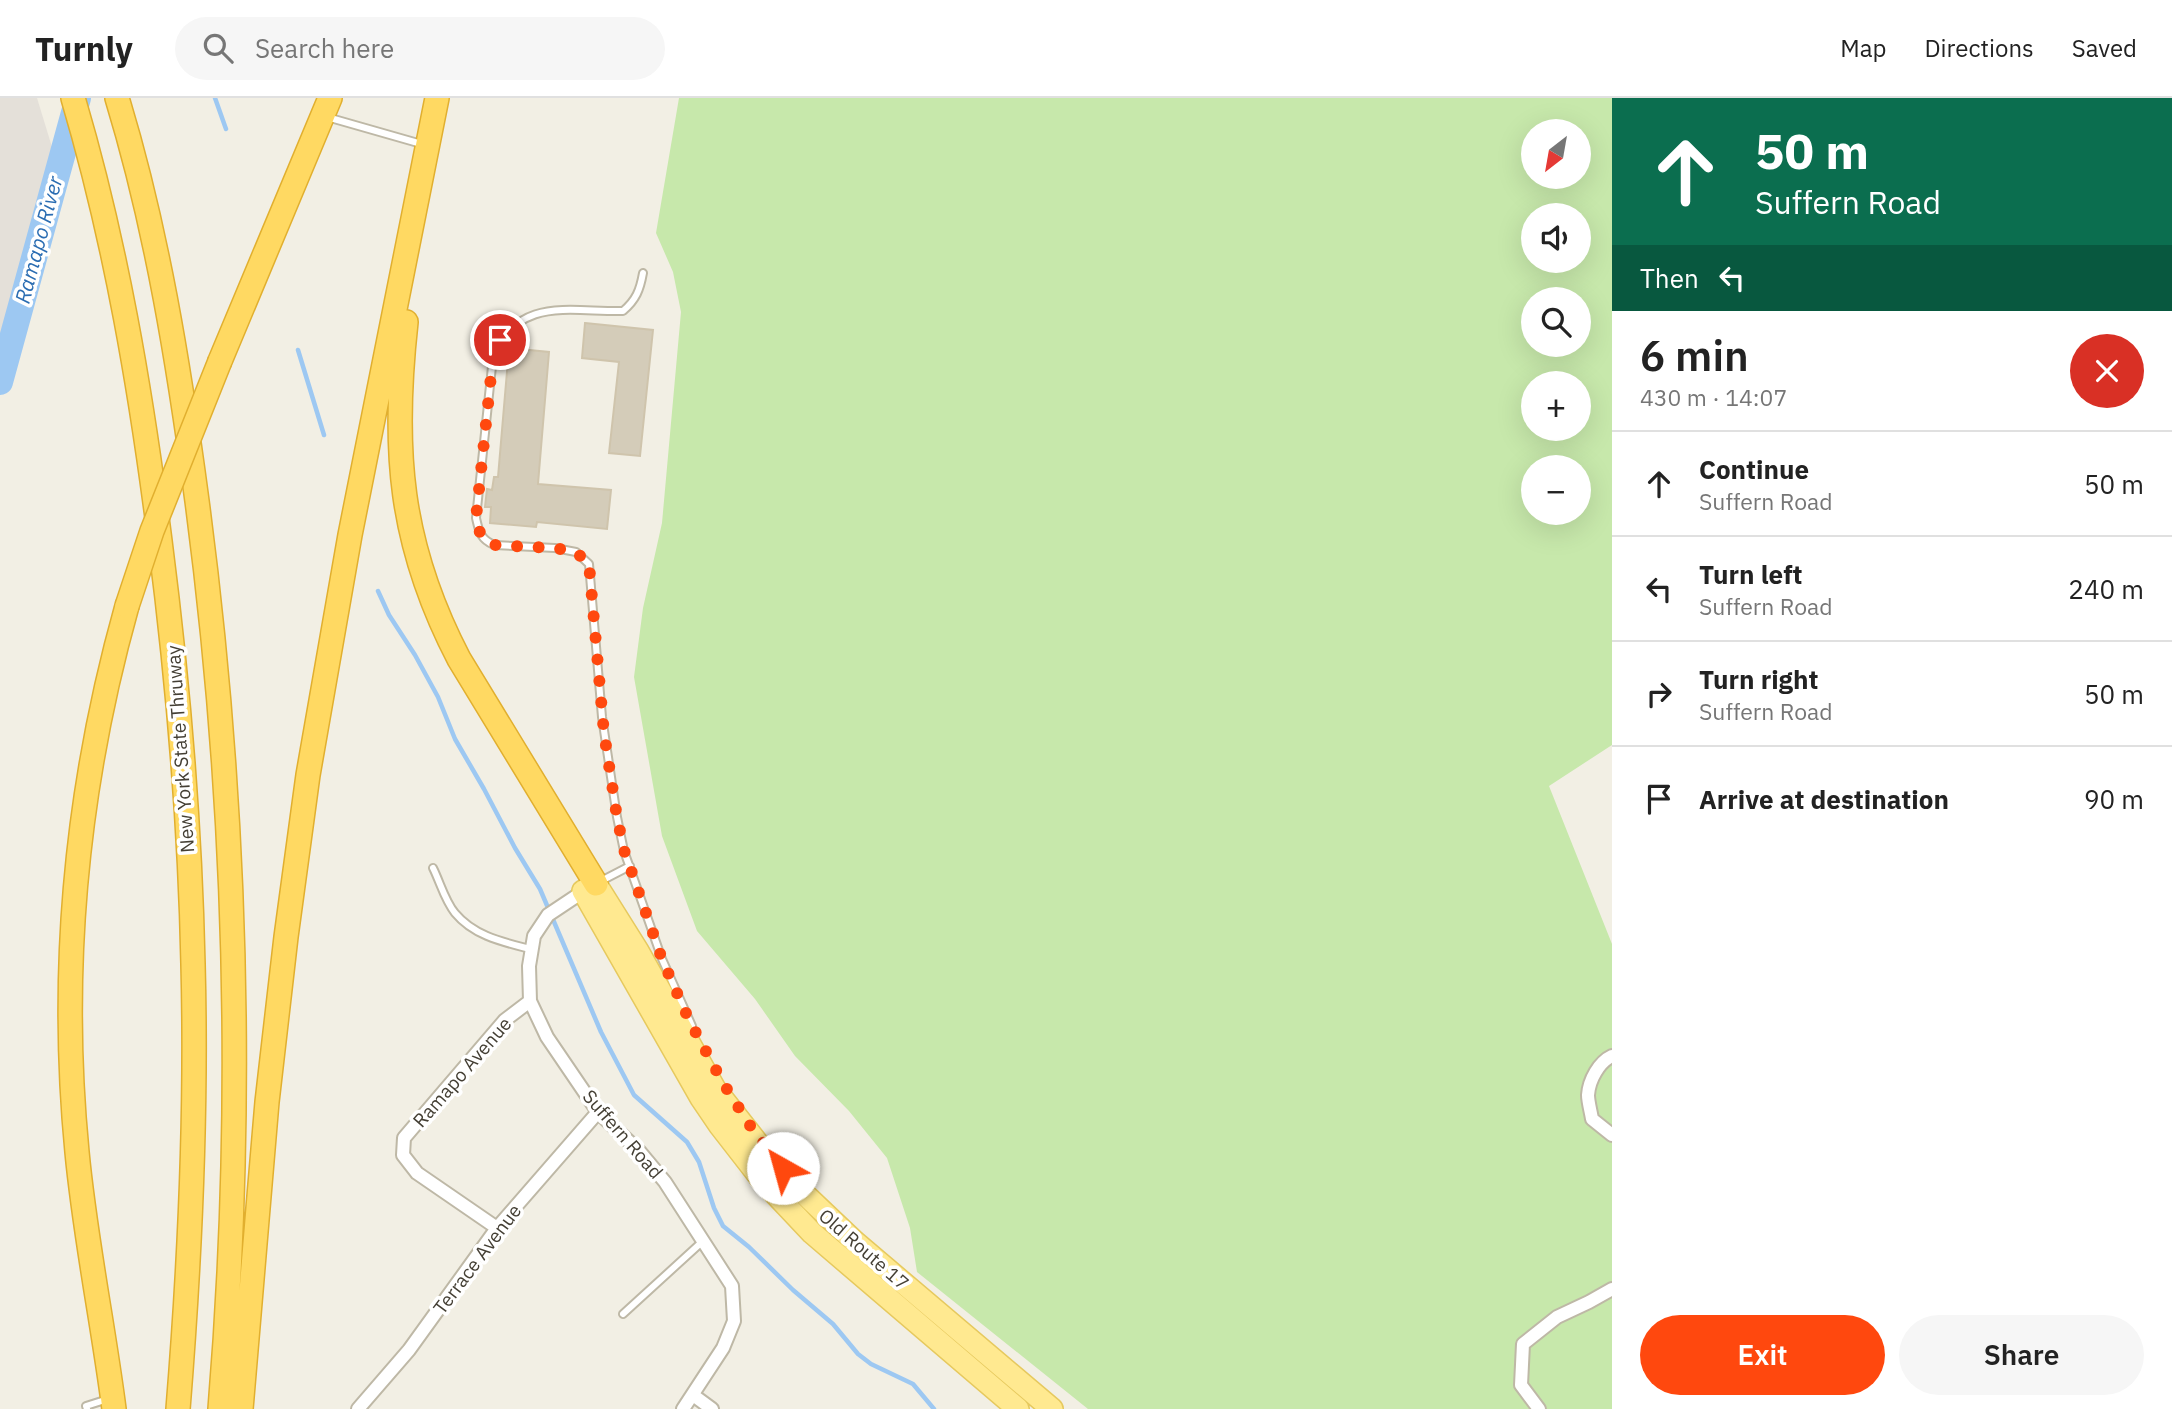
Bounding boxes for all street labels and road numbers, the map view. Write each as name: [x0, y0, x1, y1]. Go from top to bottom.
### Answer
street label: New York State Thruway: [161, 644, 199, 854]
street label: Ramapo Avenue: [408, 1012, 516, 1132]
street label: Suffern Road: [578, 1084, 668, 1184]
street label: Terrace Avenue: [428, 1199, 526, 1319]
street label: Old Route 17: [814, 1203, 914, 1295]

